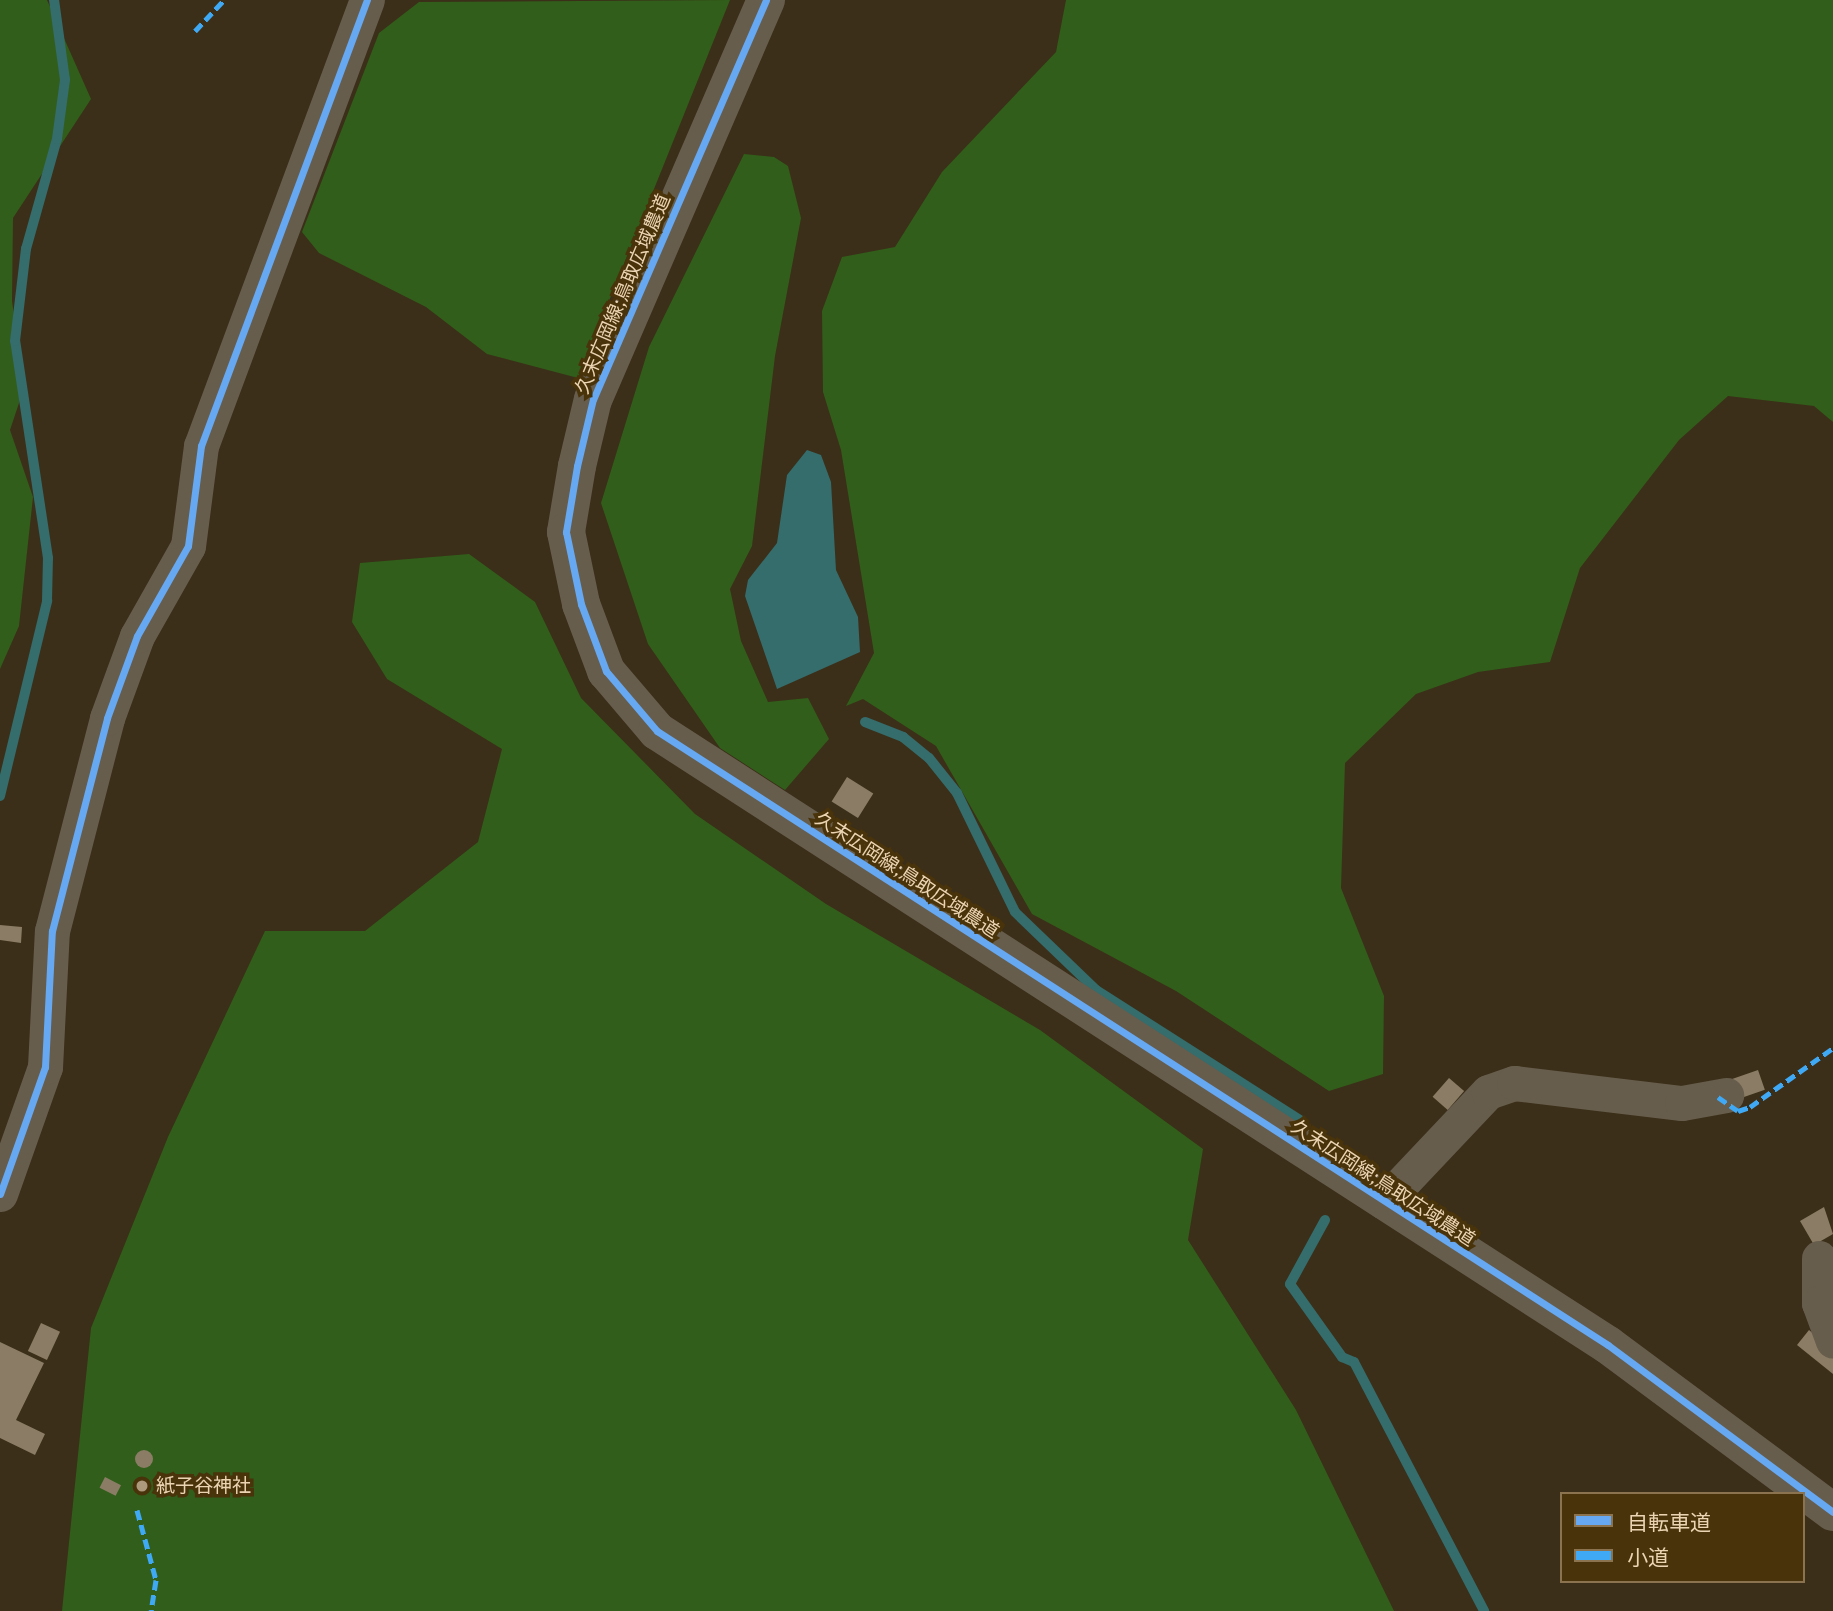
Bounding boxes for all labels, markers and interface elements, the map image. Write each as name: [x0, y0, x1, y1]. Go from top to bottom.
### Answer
street label: 久末広岡線;鳥取広域農道: [571, 191, 675, 397]
street label: 久末広岡線;鳥取広域農道: [811, 807, 1003, 943]
street label: 久末広岡線;鳥取広域農道: [1287, 1115, 1479, 1251]
place label: 紙子谷神社: [156, 1475, 251, 1497]
marker: 紙子谷神社: [134, 1478, 150, 1494]
legend: [1560, 1492, 1805, 1583]
text: 自転車道: [1627, 1508, 1711, 1536]
text: 小道: [1627, 1543, 1669, 1571]

